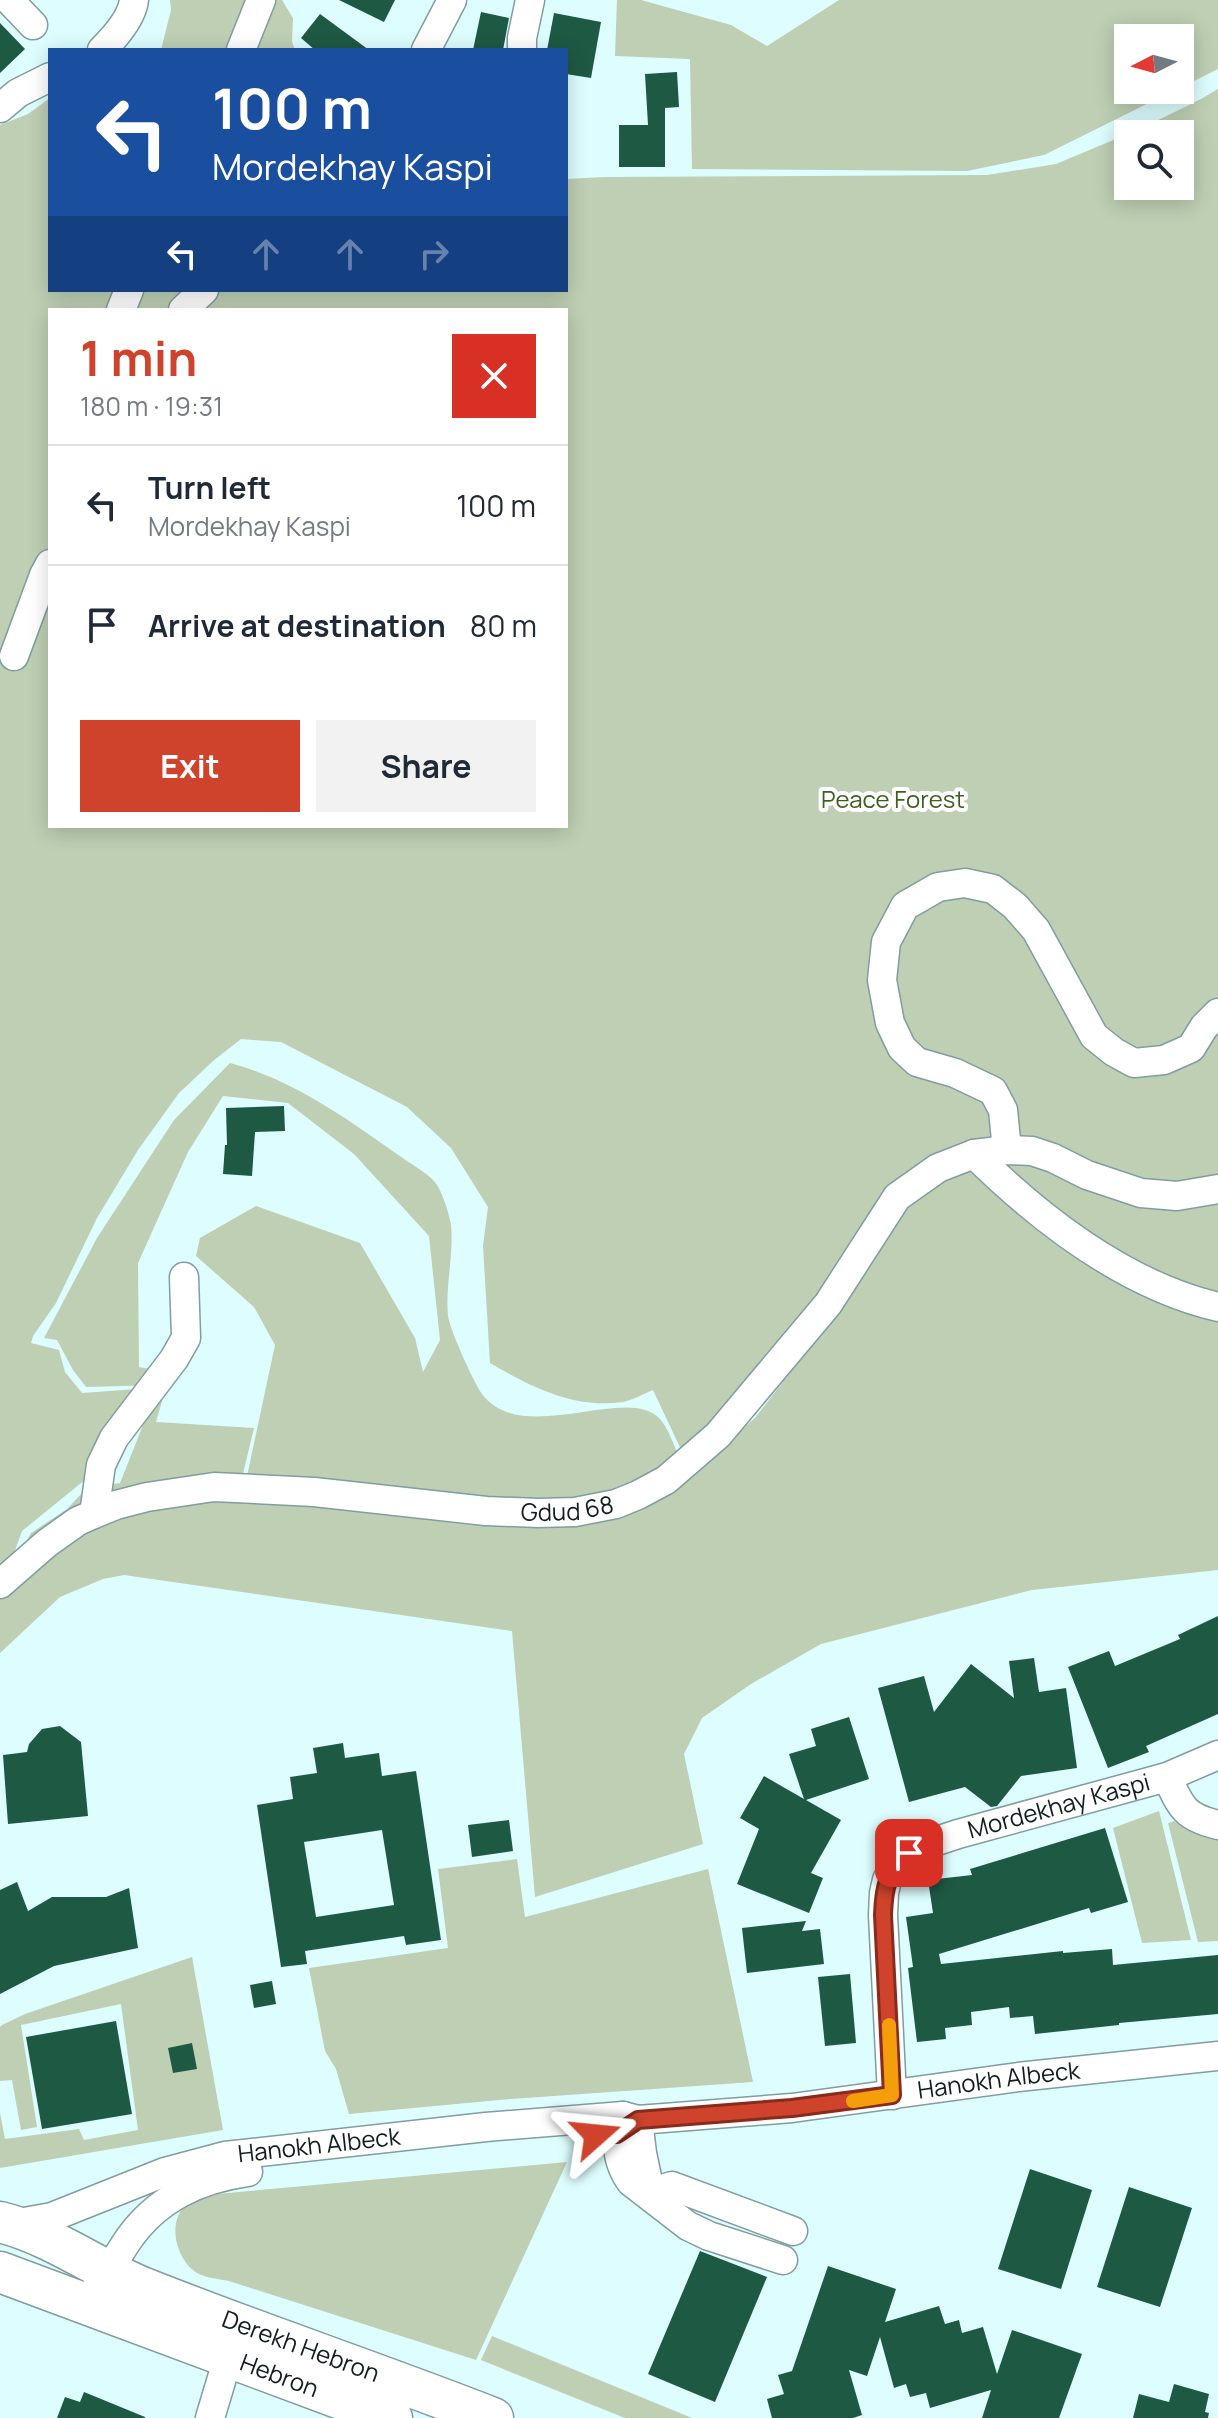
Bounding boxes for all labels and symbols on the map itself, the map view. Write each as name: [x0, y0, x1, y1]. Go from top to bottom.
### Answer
north arrow: [1114, 24, 1194, 104]
park label: Peace Forest: [821, 782, 965, 815]
street label: Gdud 68: [520, 1487, 616, 1528]
street label: Mordekhay Kaspi: [964, 1764, 1153, 1846]
pin: [875, 1819, 943, 1887]
street label: Hanokh Albeck: [915, 2052, 1083, 2106]
position arrow: [554, 2093, 638, 2177]
street label: Hanokh Albeck: [236, 2119, 403, 2169]
street label: Derekh Hebron: [218, 2304, 382, 2388]
street label: Hebron: [236, 2349, 322, 2403]

